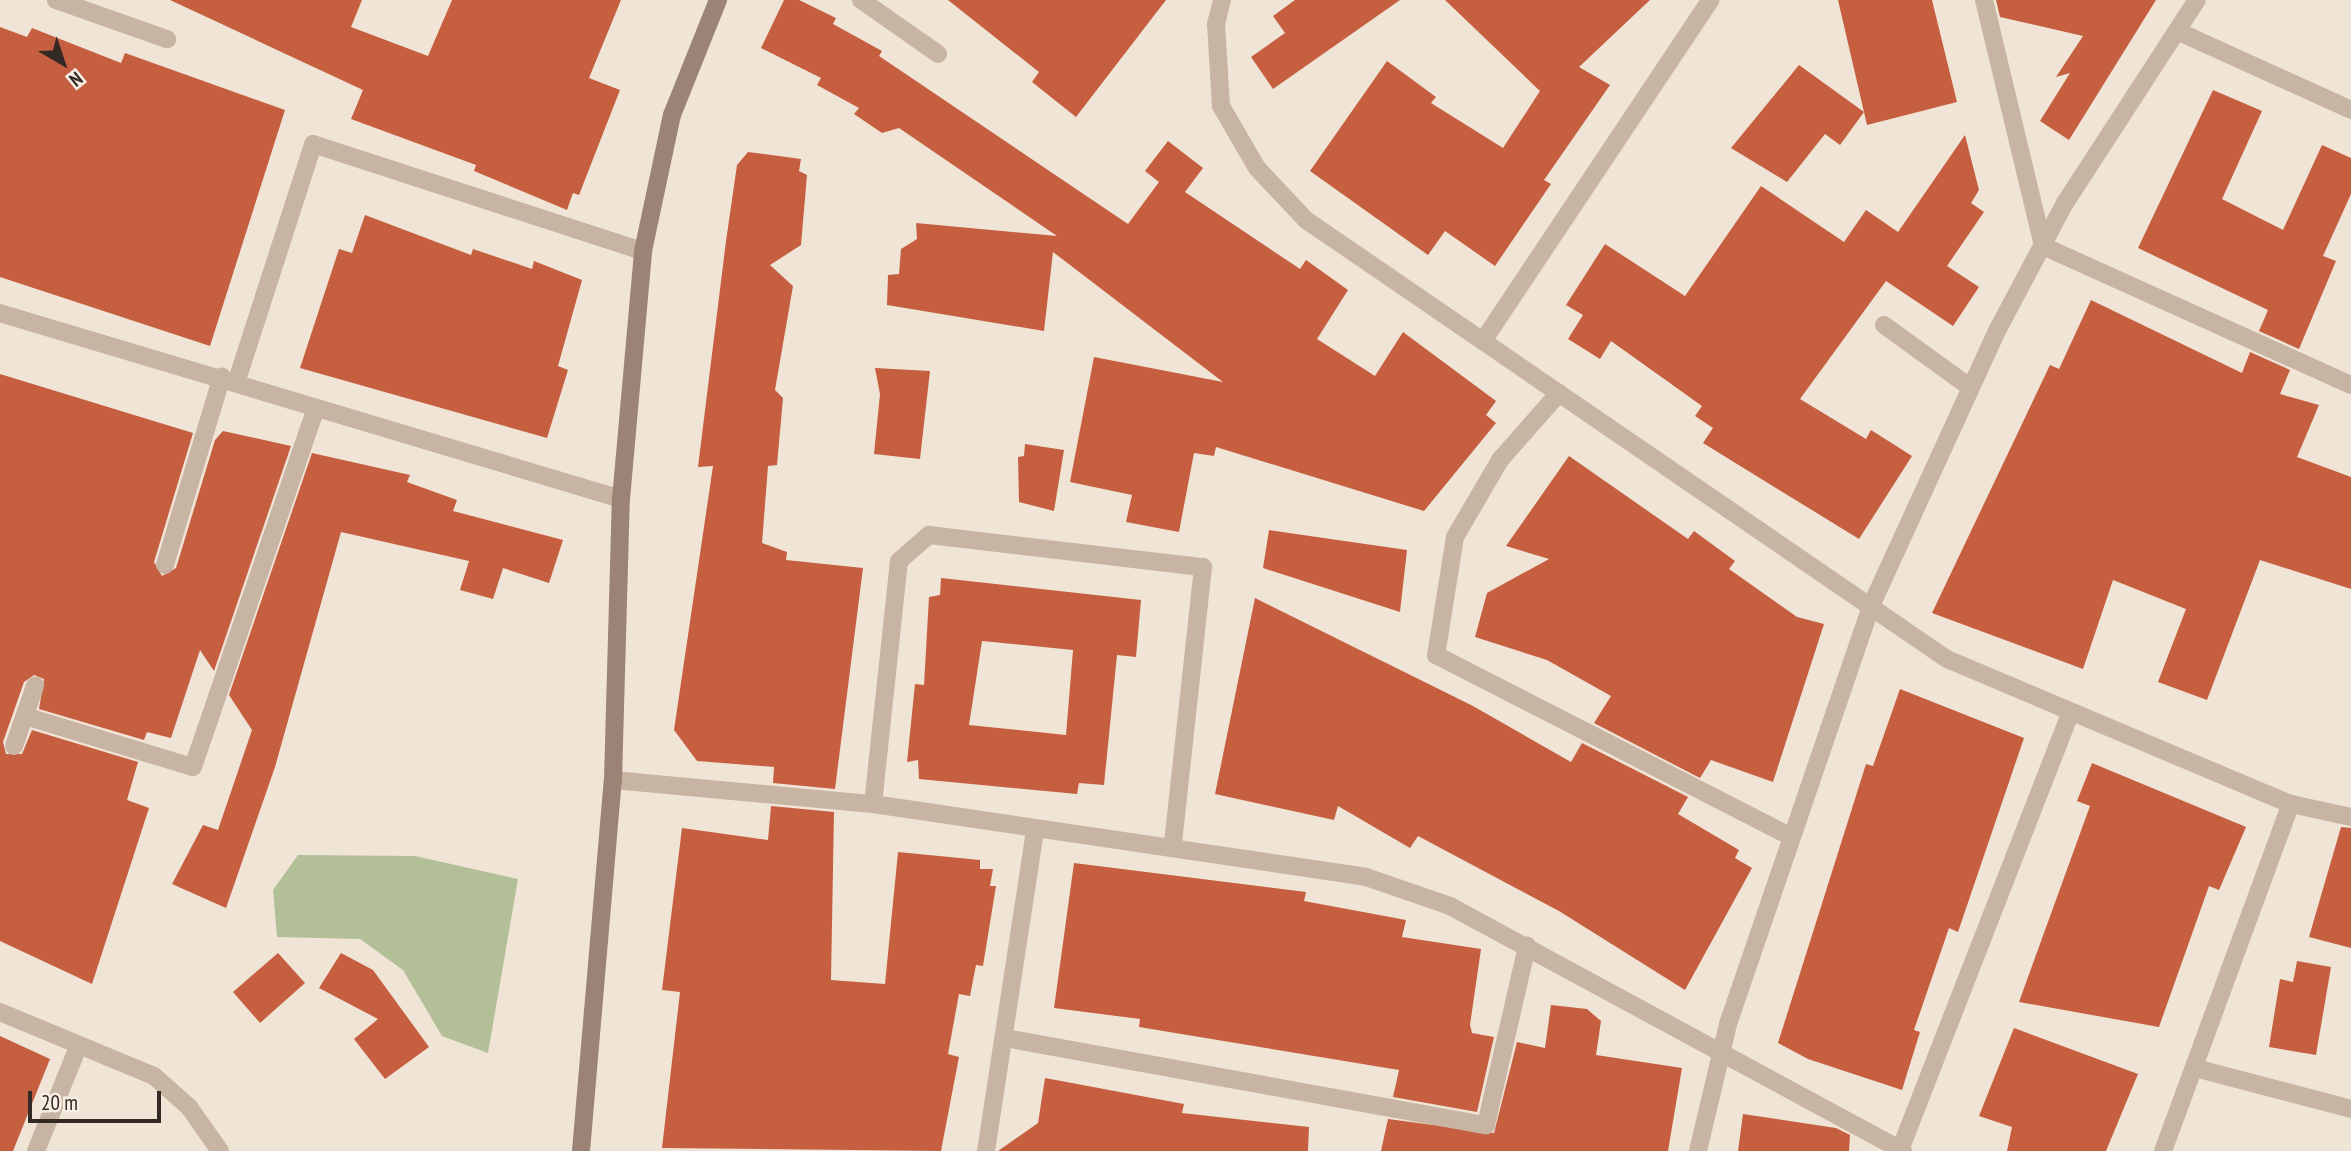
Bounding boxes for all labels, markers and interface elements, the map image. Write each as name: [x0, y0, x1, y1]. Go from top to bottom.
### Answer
north arrow: [28, 28, 98, 98]
text: N: [65, 67, 88, 92]
scale bar: [32, 1078, 164, 1122]
text: 20 m: [41, 1089, 78, 1116]

